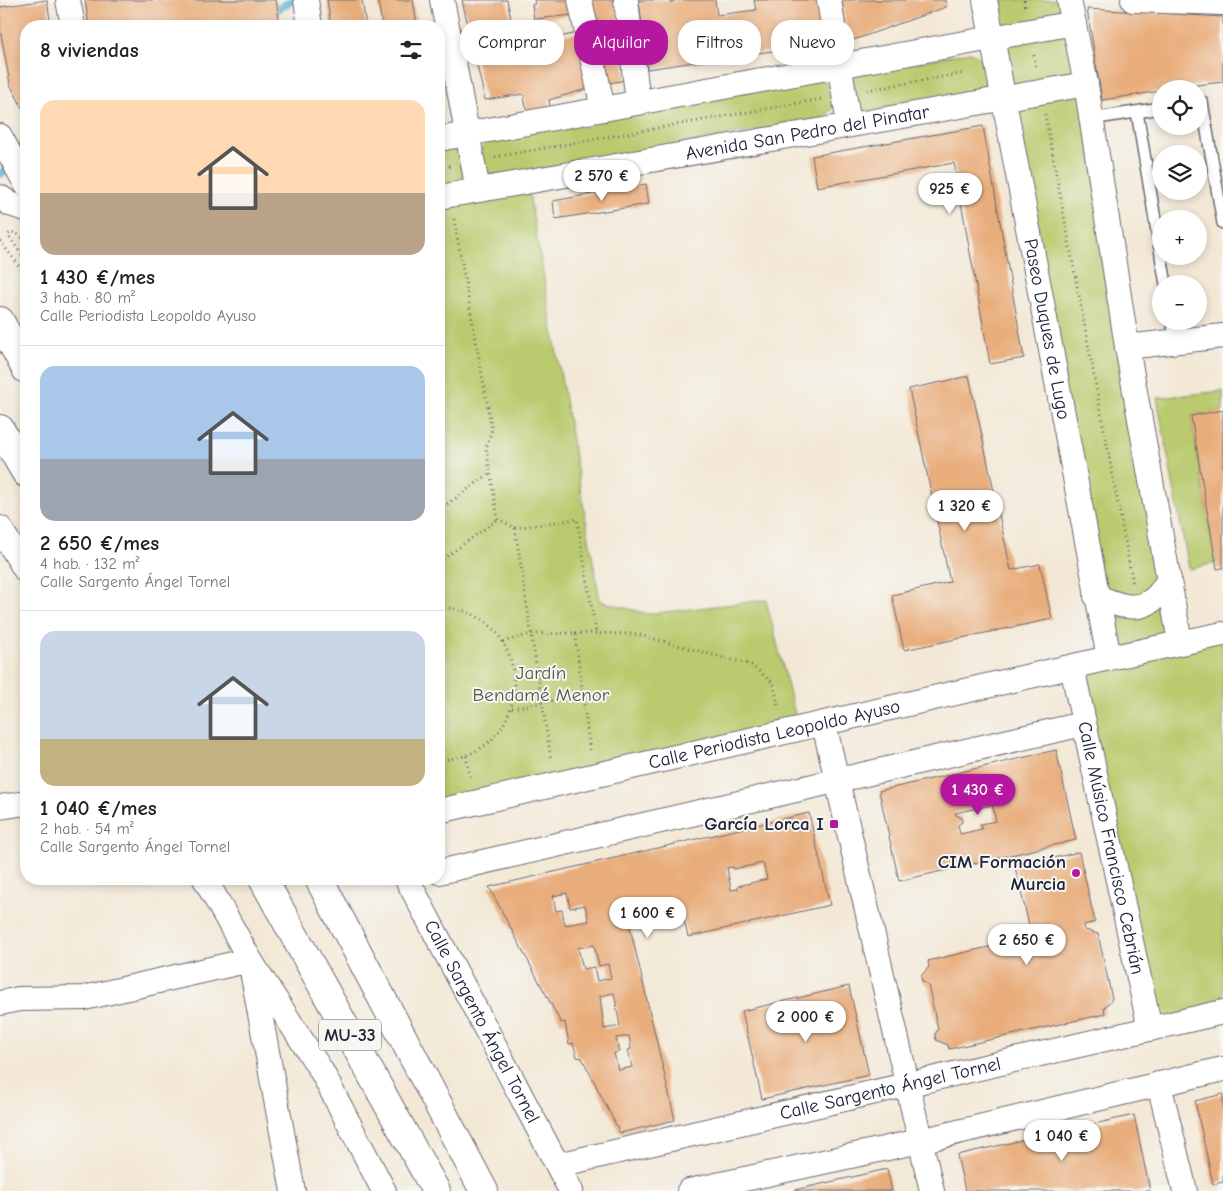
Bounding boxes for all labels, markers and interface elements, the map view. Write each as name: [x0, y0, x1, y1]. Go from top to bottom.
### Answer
chip: Comprar: [460, 20, 564, 65]
chip: Alquilar: [574, 20, 668, 65]
chip: Filtros: [678, 20, 761, 65]
chip: Nuevo: [771, 20, 854, 65]
icon: filters: [397, 36, 425, 64]
text: 8 viviendas: [40, 38, 139, 62]
map controls: [1152, 80, 1207, 330]
button: locate: [1152, 80, 1207, 135]
street label: Avenida San Pedro del Pinatar: [684, 100, 932, 165]
icon: home: [188, 133, 278, 223]
button: layers: [1152, 145, 1207, 200]
pin: 2 570 €: [556, 160, 648, 202]
text: 2 570 €: [574, 167, 630, 185]
pin: 925 €: [915, 172, 985, 215]
text: 925 €: [929, 180, 971, 198]
button: +: [1152, 210, 1207, 265]
street label: Paseo Duques de Lugo: [1019, 237, 1075, 421]
text: 1 430 €/mes: [40, 265, 155, 289]
button: −: [1152, 275, 1207, 330]
text: 3 hab. · 80 m²: [40, 289, 135, 307]
text: Calle Periodista Leopoldo Ayuso: [40, 307, 256, 325]
icon: home: [188, 398, 278, 488]
pin: 1 320 €: [919, 490, 1011, 532]
text: 1 320 €: [938, 497, 992, 515]
text: 2 650 €/mes: [40, 531, 159, 555]
text: 4 hab. · 132 m²: [40, 555, 139, 573]
text: Calle Sargento Ángel Tornel: [40, 573, 230, 591]
park label: Jardín Bendamé Menor: [473, 662, 610, 706]
icon: home: [188, 663, 278, 753]
street label: Calle Periodista Leopoldo Ayuso: [647, 695, 902, 774]
street label: Calle Músico Francisco Cebrián: [1073, 719, 1149, 976]
pin: 1 430 €: [932, 774, 1024, 816]
text: 1 430 €: [951, 781, 1005, 799]
text: 1 040 €/mes: [40, 796, 157, 820]
place label: García Lorca I: [704, 813, 824, 835]
marker: García Lorca I: [828, 818, 840, 830]
text: 2 hab. · 54 m²: [40, 820, 134, 838]
text: Calle Sargento Ángel Tornel: [40, 838, 230, 856]
place label: CIM Formación Murcia: [938, 851, 1066, 895]
marker: CIM Formación Murcia: [1070, 867, 1082, 879]
pin: 1 600 €: [602, 896, 694, 939]
text: 1 600 €: [620, 904, 676, 922]
street label: Calle Sargento Ángel Tornel: [420, 916, 544, 1127]
pin: 2 650 €: [981, 924, 1073, 966]
text: 2 650 €: [999, 931, 1055, 949]
pin: 2 000 €: [760, 1000, 852, 1043]
text: 2 000 €: [777, 1008, 835, 1026]
road number: MU-33: [319, 1020, 381, 1050]
street label: Calle Sargento Ángel Tornel: [778, 1052, 1003, 1125]
pin: 1 040 €: [1016, 1120, 1108, 1162]
text: 1 040 €: [1035, 1127, 1089, 1145]

